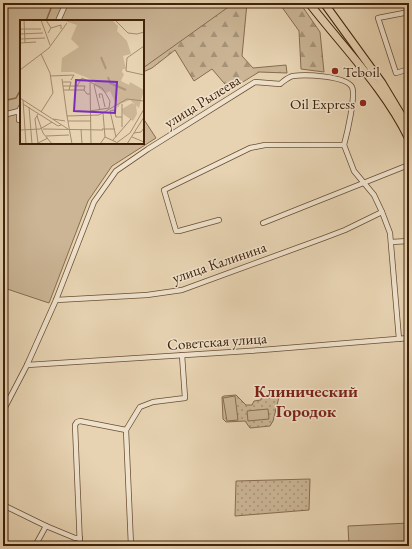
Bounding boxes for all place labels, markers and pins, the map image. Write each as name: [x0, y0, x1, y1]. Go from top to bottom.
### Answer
place label: Teboil: [343, 62, 380, 81]
marker: Teboil: [330, 66, 340, 76]
place label: Oil Express: [290, 94, 355, 113]
marker: Oil Express: [358, 98, 368, 108]

